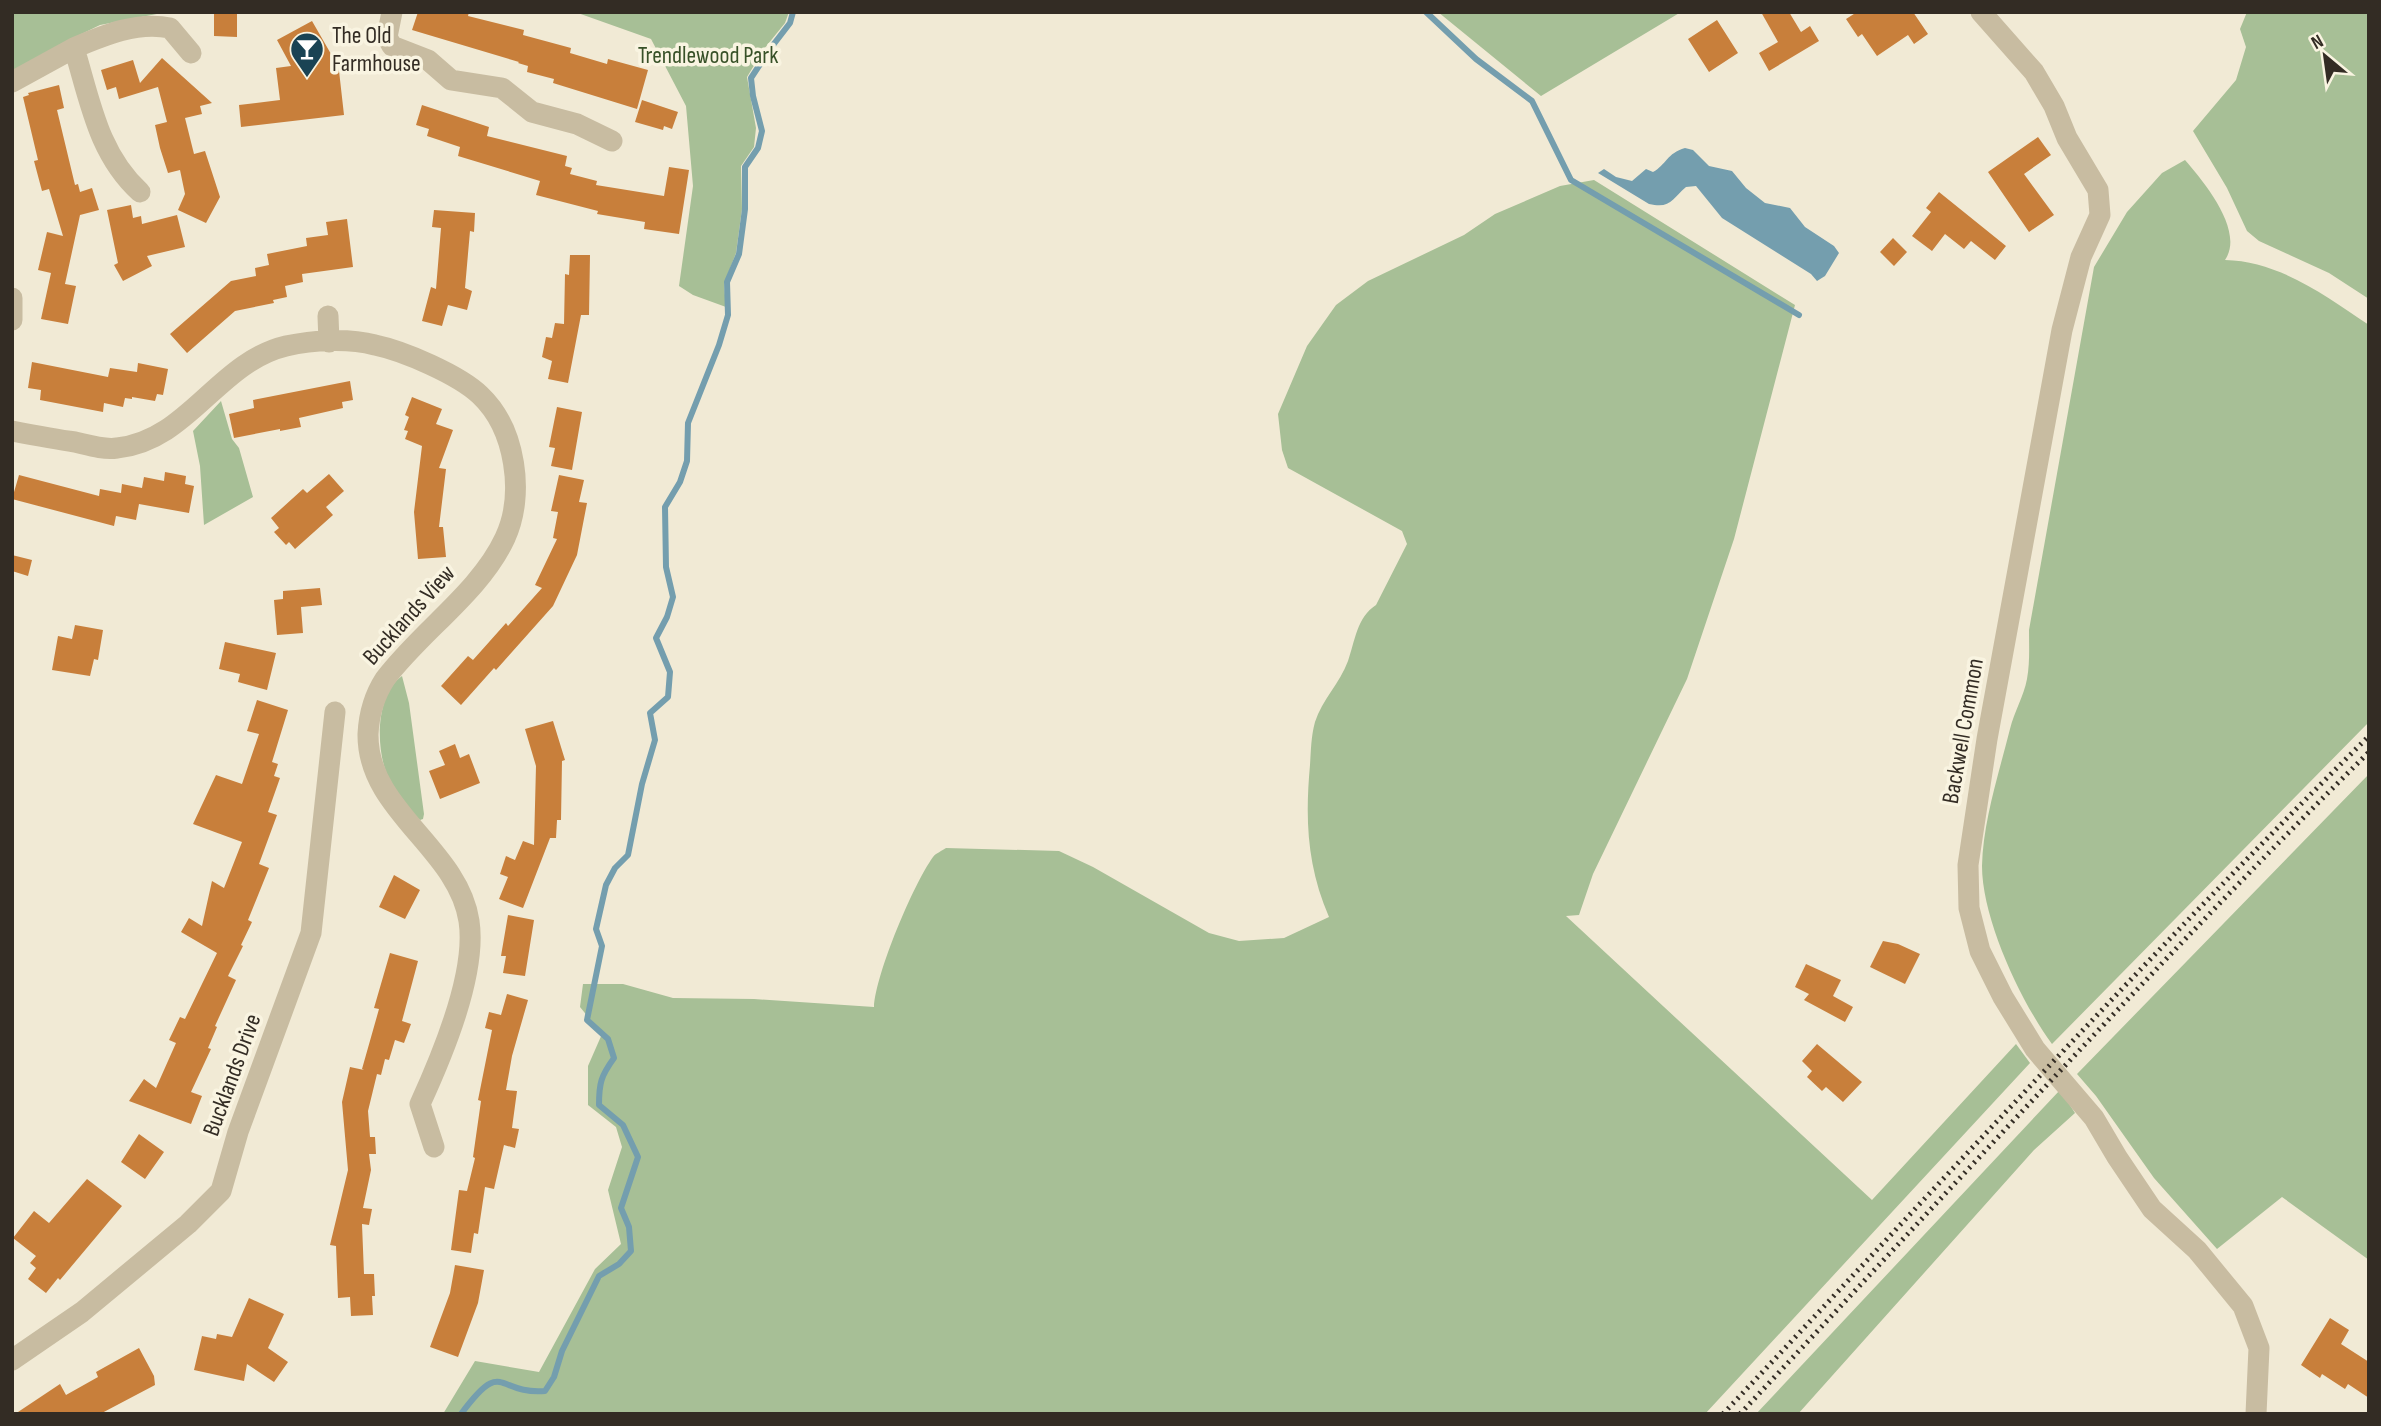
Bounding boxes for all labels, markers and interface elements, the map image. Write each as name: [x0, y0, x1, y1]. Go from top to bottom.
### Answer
place label: The Old Farmhouse: [332, 21, 421, 78]
north arrow: [2290, 21, 2360, 91]
bar icon: The Old Farmhouse: [288, 30, 326, 79]
text: N: [2307, 30, 2328, 55]
park label: Trendlewood Park: [638, 41, 778, 70]
street label: Bucklands View: [357, 559, 461, 671]
street label: Backwell Common: [1936, 656, 1990, 806]
street label: Bucklands Drive: [197, 1010, 267, 1140]

